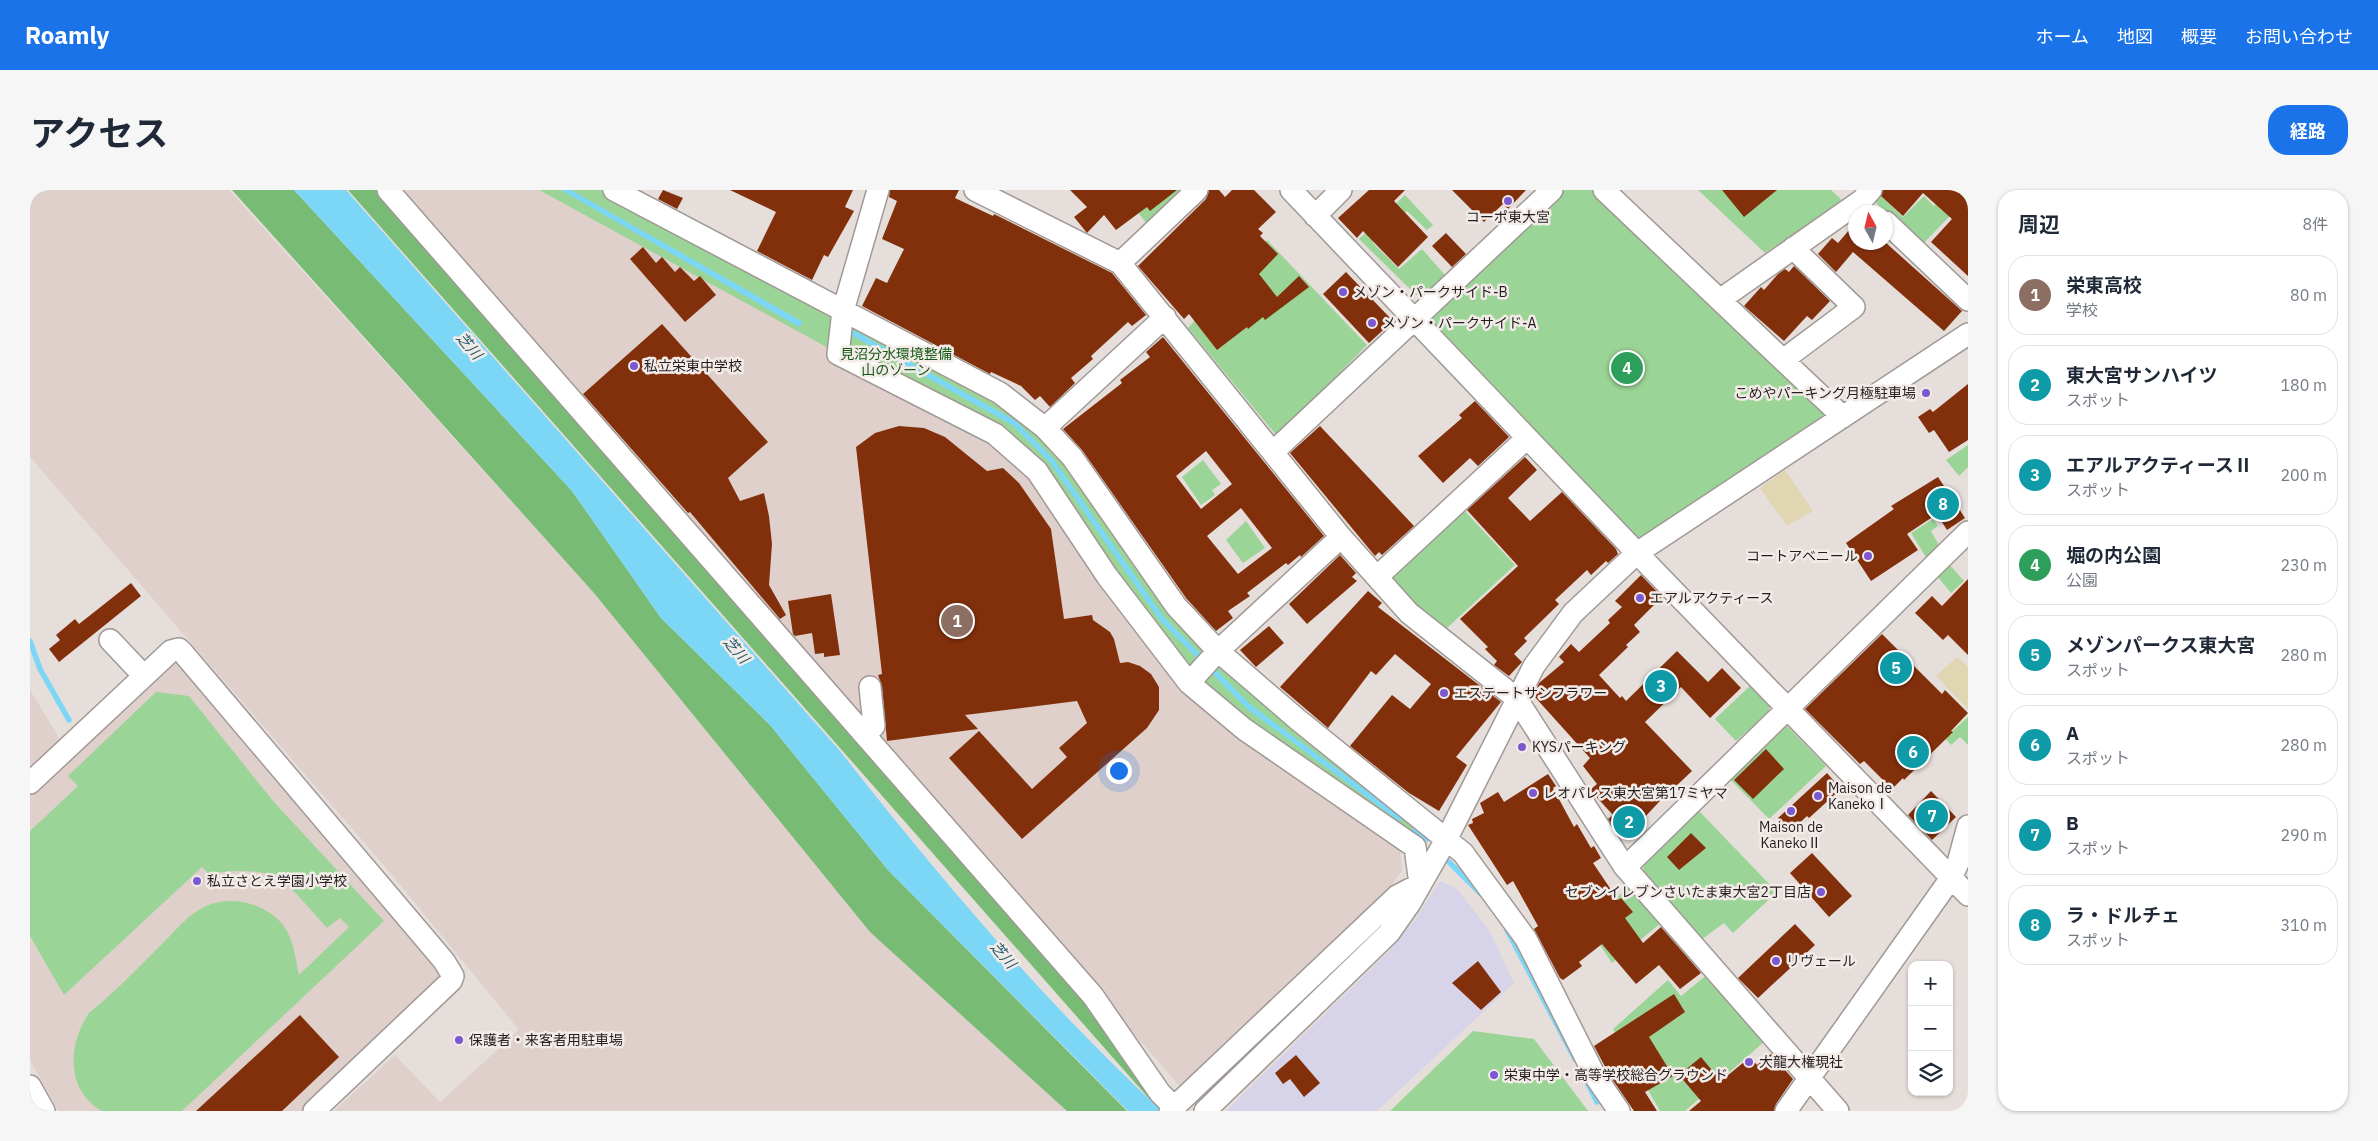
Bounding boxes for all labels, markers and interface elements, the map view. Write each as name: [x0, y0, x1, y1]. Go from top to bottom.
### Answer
text: Roamly: [25, 19, 109, 51]
text: ホーム: [2036, 25, 2089, 48]
text: 地図: [2117, 25, 2153, 48]
text: 概要: [2181, 25, 2217, 48]
text: お問い合わせ: [2245, 25, 2353, 48]
button: 経路: [2268, 105, 2348, 155]
text: アクセス: [30, 110, 168, 156]
marker: コーポ東大宮: [1502, 195, 1514, 207]
north arrow: [1848, 205, 1893, 250]
place label: コーポ東大宮: [1466, 208, 1550, 226]
text: 周辺: [2018, 210, 2060, 238]
text: 8件: [2302, 214, 2328, 234]
text: 栄東高校: [2066, 273, 2142, 297]
place label: メゾン・パークサイド-B: [1353, 283, 1508, 301]
text: 1: [2030, 285, 2040, 305]
text: 80 m: [2290, 285, 2327, 305]
marker: メゾン・パークサイド-B: [1337, 286, 1349, 298]
text: 学校: [2066, 300, 2098, 320]
place label: メゾン・パークサイド-A: [1382, 314, 1537, 332]
marker: メゾン・パークサイド-A: [1366, 317, 1378, 329]
water label: 芝川: [452, 328, 488, 365]
park label: 見沼分水環境整備 山のゾーン: [840, 345, 952, 379]
pin: 4: [1611, 349, 1643, 387]
place label: 私立栄東中学校: [644, 357, 742, 375]
marker: 私立栄東中学校: [628, 360, 640, 372]
text: 東大宮サンハイツ: [2066, 363, 2218, 387]
text: 2: [2030, 375, 2040, 395]
text: 180 m: [2280, 375, 2327, 395]
place label: こめやパーキング月極駐車場: [1734, 384, 1916, 402]
marker: こめやパーキング月極駐車場: [1920, 387, 1932, 399]
text: スポット: [2066, 390, 2130, 410]
text: エアルアクティースⅡ: [2066, 453, 2253, 477]
text: 3: [2030, 465, 2040, 485]
text: 200 m: [2280, 465, 2327, 485]
text: スポット: [2066, 480, 2130, 500]
pin: 8: [1927, 485, 1959, 523]
text: 堀の内公園: [2066, 543, 2161, 567]
place label: コートアベニール: [1746, 547, 1858, 565]
marker: コートアベニール: [1862, 550, 1874, 562]
text: 4: [2030, 555, 2040, 575]
text: 230 m: [2280, 555, 2327, 575]
text: 公園: [2066, 570, 2098, 590]
place label: エアルアクティース: [1650, 589, 1774, 607]
marker: エアルアクティース: [1634, 592, 1646, 604]
pin: 1: [941, 602, 973, 640]
water label: 芝川: [719, 632, 755, 669]
text: メゾンパークス東大宮: [2066, 633, 2255, 657]
text: 5: [2030, 645, 2040, 665]
text: 280 m: [2280, 645, 2327, 665]
pin: 5: [1880, 649, 1912, 687]
text: スポット: [2066, 660, 2130, 680]
pin: 3: [1645, 667, 1677, 705]
place label: エステートサンフラワー: [1454, 684, 1608, 702]
marker: エステートサンフラワー: [1438, 687, 1450, 699]
text: A: [2066, 721, 2079, 745]
pin: 6: [1897, 733, 1929, 771]
text: 6: [2030, 735, 2040, 755]
text: 280 m: [2280, 735, 2327, 755]
place label: KYSパーキング: [1532, 738, 1626, 756]
marker: KYSパーキング: [1516, 741, 1528, 753]
text: スポット: [2066, 748, 2130, 768]
your location: [1106, 758, 1132, 784]
place label: Maison de KanekoⅠ: [1828, 779, 1892, 813]
place label: レオパレス東大宮第17ミヤマ: [1543, 784, 1728, 802]
marker: レオパレス東大宮第17ミヤマ: [1527, 787, 1539, 799]
marker: Maison de KanekoⅠ: [1812, 790, 1824, 802]
pin: 7: [1916, 797, 1948, 835]
pin: 2: [1613, 803, 1645, 841]
marker: Maison de KanekoⅡ: [1785, 805, 1797, 817]
text: B: [2066, 811, 2079, 835]
place label: Maison de KanekoⅡ: [1759, 818, 1823, 852]
text: 7: [2030, 825, 2040, 845]
text: 290 m: [2280, 825, 2327, 845]
text: スポット: [2066, 838, 2130, 858]
place label: 私立さとえ学園小学校: [207, 872, 347, 890]
marker: 私立さとえ学園小学校: [191, 875, 203, 887]
place label: セブンイレブンさいたま東大宮2丁目店: [1565, 883, 1811, 901]
marker: セブンイレブンさいたま東大宮2丁目店: [1815, 886, 1827, 898]
text: ラ・ドルチェ: [2066, 903, 2180, 927]
text: 8: [2030, 915, 2040, 935]
text: 310 m: [2280, 915, 2327, 935]
text: スポット: [2066, 930, 2130, 950]
water label: 芝川: [986, 937, 1022, 974]
place label: リヴェール: [1786, 952, 1856, 970]
marker: リヴェール: [1770, 955, 1782, 967]
map controls: [1908, 961, 1953, 1096]
button: +: [1908, 961, 1953, 1006]
button: −: [1908, 1006, 1953, 1051]
place label: 保護者・来客者用駐車場: [469, 1031, 623, 1049]
marker: 保護者・来客者用駐車場: [453, 1034, 465, 1046]
button: layers: [1908, 1051, 1953, 1096]
place label: 大龍大権現社: [1759, 1053, 1843, 1071]
marker: 大龍大権現社: [1743, 1056, 1755, 1068]
place label: 栄東中学・高等学校総合グラウンド: [1504, 1066, 1728, 1084]
marker: 栄東中学・高等学校総合グラウンド: [1488, 1069, 1500, 1081]

